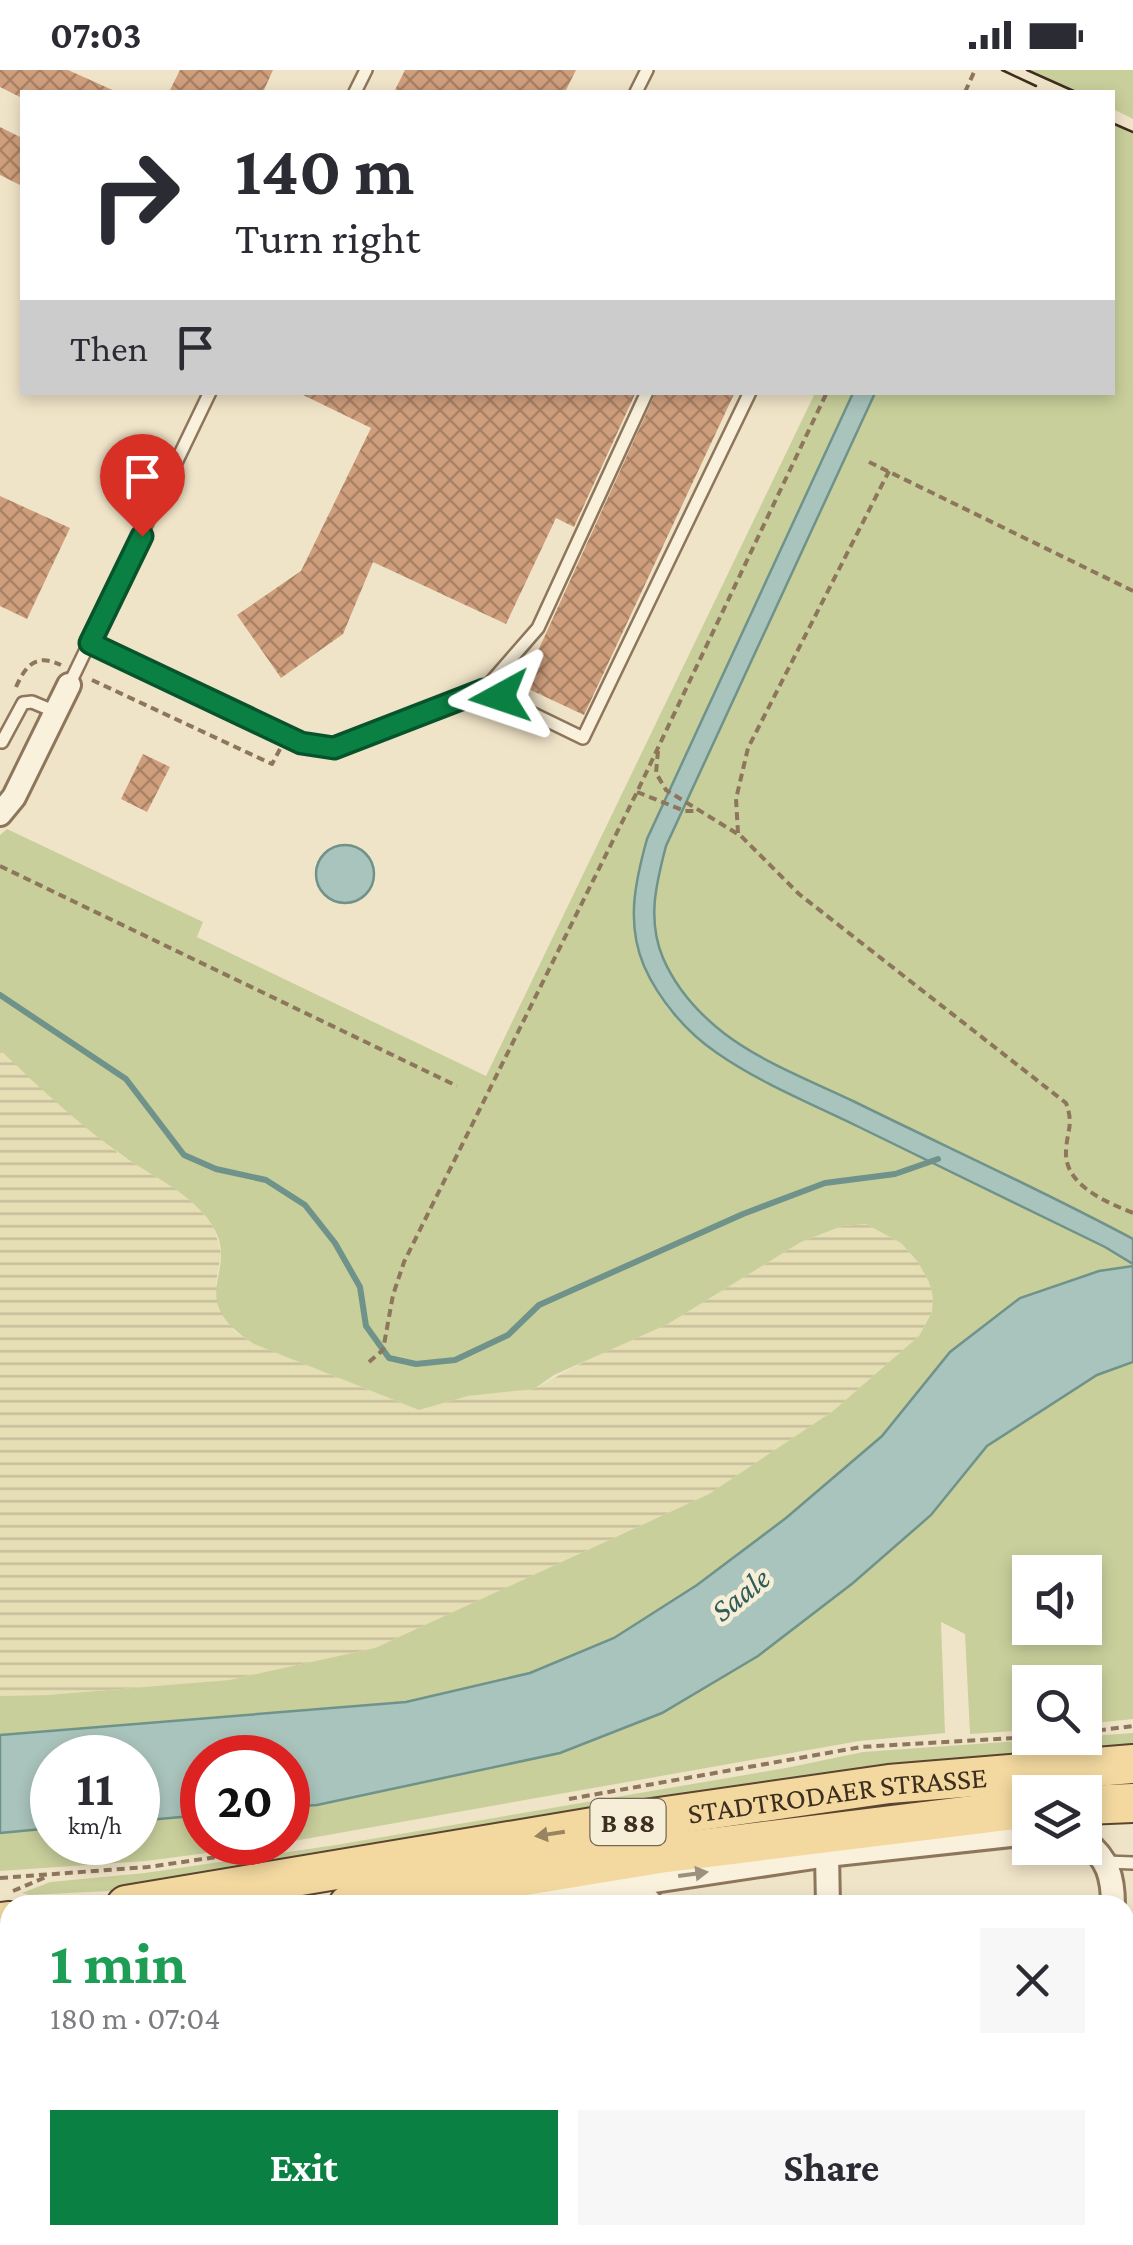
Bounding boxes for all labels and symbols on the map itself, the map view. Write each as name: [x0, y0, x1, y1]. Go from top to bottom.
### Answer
pin: [100, 434, 185, 537]
position arrow: [448, 645, 552, 749]
water label: Saale: [703, 1560, 777, 1628]
speed limit sign: 20: [180, 1735, 310, 1865]
street label: STADTRODAER STRASSE: [685, 1760, 988, 1829]
road number: B 88: [590, 1799, 666, 1845]
one-way arrow: [534, 1827, 565, 1842]
one-way arrow: [677, 1866, 709, 1882]

